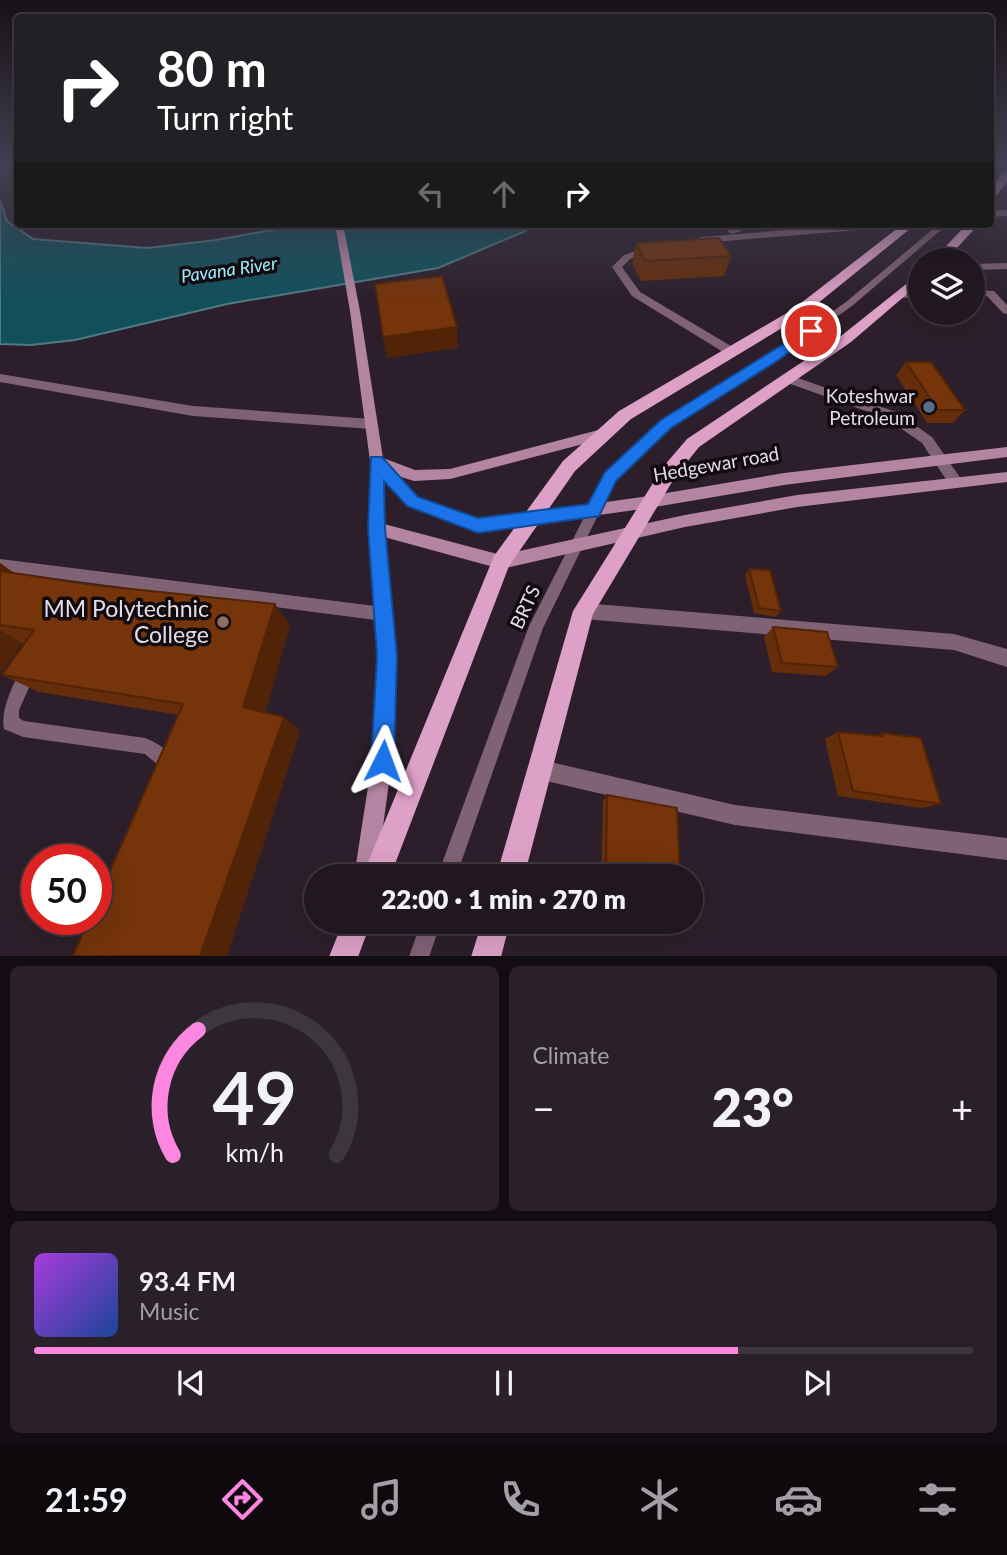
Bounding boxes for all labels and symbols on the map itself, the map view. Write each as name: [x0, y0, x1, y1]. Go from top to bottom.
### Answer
water label: Pavana River: [179, 251, 279, 287]
pin: [781, 301, 841, 361]
place label: Koteshwar Petroleum: [826, 384, 915, 429]
marker: Koteshwar Petroleum: [921, 399, 937, 415]
street label: Hedgewar road: [651, 441, 781, 486]
street label: BRTS: [505, 581, 545, 632]
place label: MM Polytechnic College: [43, 594, 209, 648]
marker: MM Polytechnic College: [215, 614, 231, 630]
position arrow: [346, 724, 420, 798]
speed limit sign: 50: [21, 844, 112, 935]

